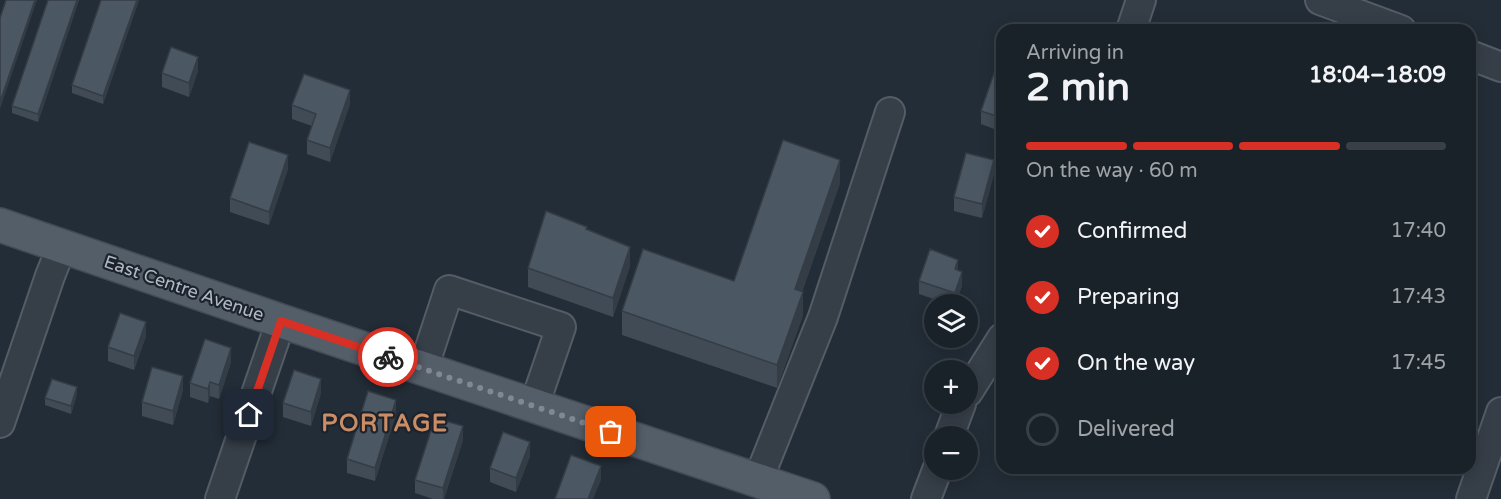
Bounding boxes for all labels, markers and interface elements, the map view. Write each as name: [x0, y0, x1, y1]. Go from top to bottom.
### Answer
text: Arriving in: [1026, 41, 1124, 65]
text: 18:04–18:09: [1309, 62, 1446, 88]
text: 2 min: [1026, 64, 1130, 111]
text: On the way · 60 m: [1026, 159, 1198, 183]
icon: check: [1026, 215, 1059, 248]
text: Confirmed: [1077, 218, 1187, 244]
text: 17:40: [1391, 219, 1446, 243]
street label: East Centre Avenue: [101, 250, 267, 326]
icon: check: [1026, 281, 1059, 314]
text: Preparing: [1077, 284, 1180, 310]
text: 17:43: [1391, 285, 1446, 309]
map controls: [924, 294, 978, 480]
button: layers: [924, 294, 978, 348]
courier: [358, 327, 418, 387]
icon: bike: [372, 341, 405, 374]
icon: check: [1026, 347, 1059, 380]
text: On the way: [1077, 350, 1195, 376]
text: 17:45: [1391, 351, 1446, 375]
button: +: [924, 360, 978, 414]
pin: [223, 389, 274, 440]
icon: home: [232, 398, 265, 431]
pin: [585, 406, 636, 457]
district label: PORTAGE: [321, 409, 449, 438]
icon: bag: [594, 415, 627, 448]
text: Delivered: [1077, 416, 1175, 442]
button: −: [924, 426, 978, 480]

